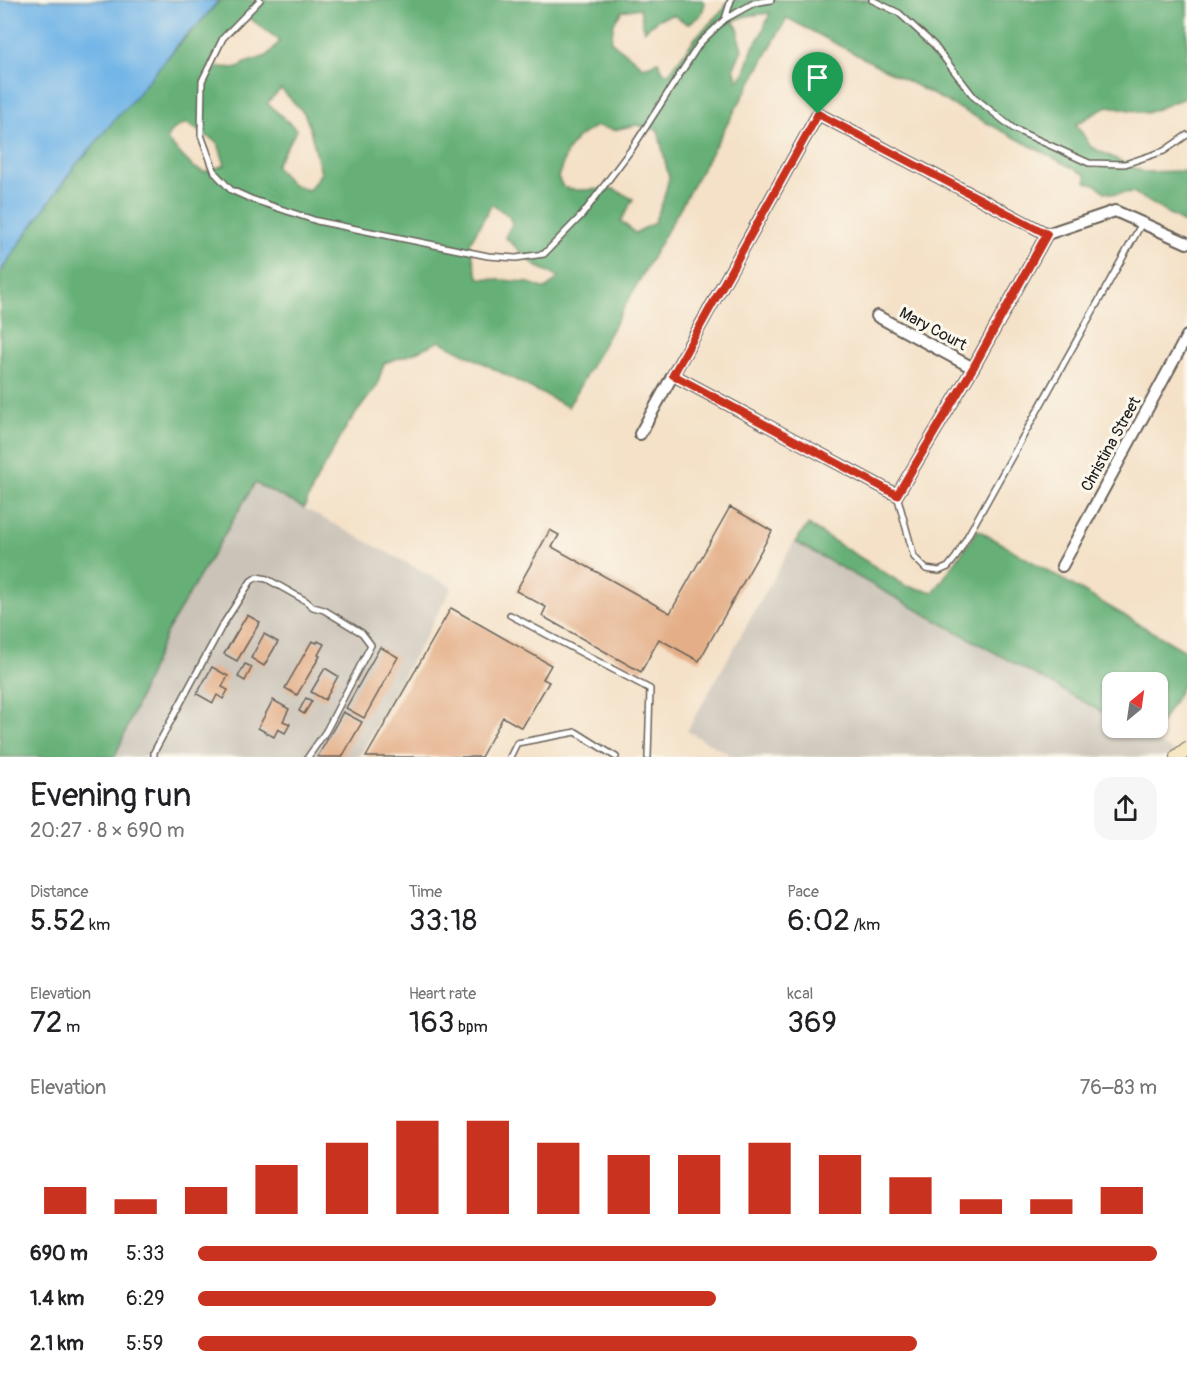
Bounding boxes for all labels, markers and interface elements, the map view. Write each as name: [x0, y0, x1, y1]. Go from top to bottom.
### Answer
pin: [792, 52, 843, 114]
icon: arrive: [801, 61, 834, 94]
street label: Mary Court: [896, 303, 971, 355]
street label: Christina Street: [1077, 393, 1146, 495]
north arrow: [1102, 672, 1168, 738]
map controls: [1102, 672, 1168, 738]
text: Evening run: [30, 775, 191, 816]
button: share: [1094, 777, 1157, 840]
text: 20:27 · 8 × 690 m: [30, 818, 185, 843]
text: Distance: [30, 882, 89, 902]
text: Time: [409, 882, 442, 902]
text: Pace: [787, 882, 819, 902]
text: 5.52: [30, 902, 86, 939]
text: 33:18: [409, 902, 477, 939]
text: 6:02: [787, 902, 850, 939]
text: km: [86, 915, 110, 935]
text: /km: [850, 915, 880, 935]
text: Elevation: [30, 984, 91, 1004]
text: Heart rate: [409, 984, 476, 1004]
text: kcal: [787, 984, 813, 1004]
text: 72: [30, 1004, 63, 1041]
text: 163: [409, 1004, 455, 1041]
text: 369: [787, 1004, 837, 1041]
text: m: [63, 1017, 80, 1037]
text: bpm: [455, 1017, 488, 1037]
text: Elevation: [30, 1075, 106, 1100]
text: 76–83 m: [1080, 1075, 1157, 1100]
text: 690 m: [30, 1241, 88, 1266]
text: 5:33: [126, 1241, 165, 1266]
text: 1.4 km: [30, 1286, 84, 1311]
text: 6:29: [126, 1286, 164, 1311]
text: 2.1 km: [30, 1331, 84, 1356]
text: 5:59: [126, 1331, 163, 1356]

